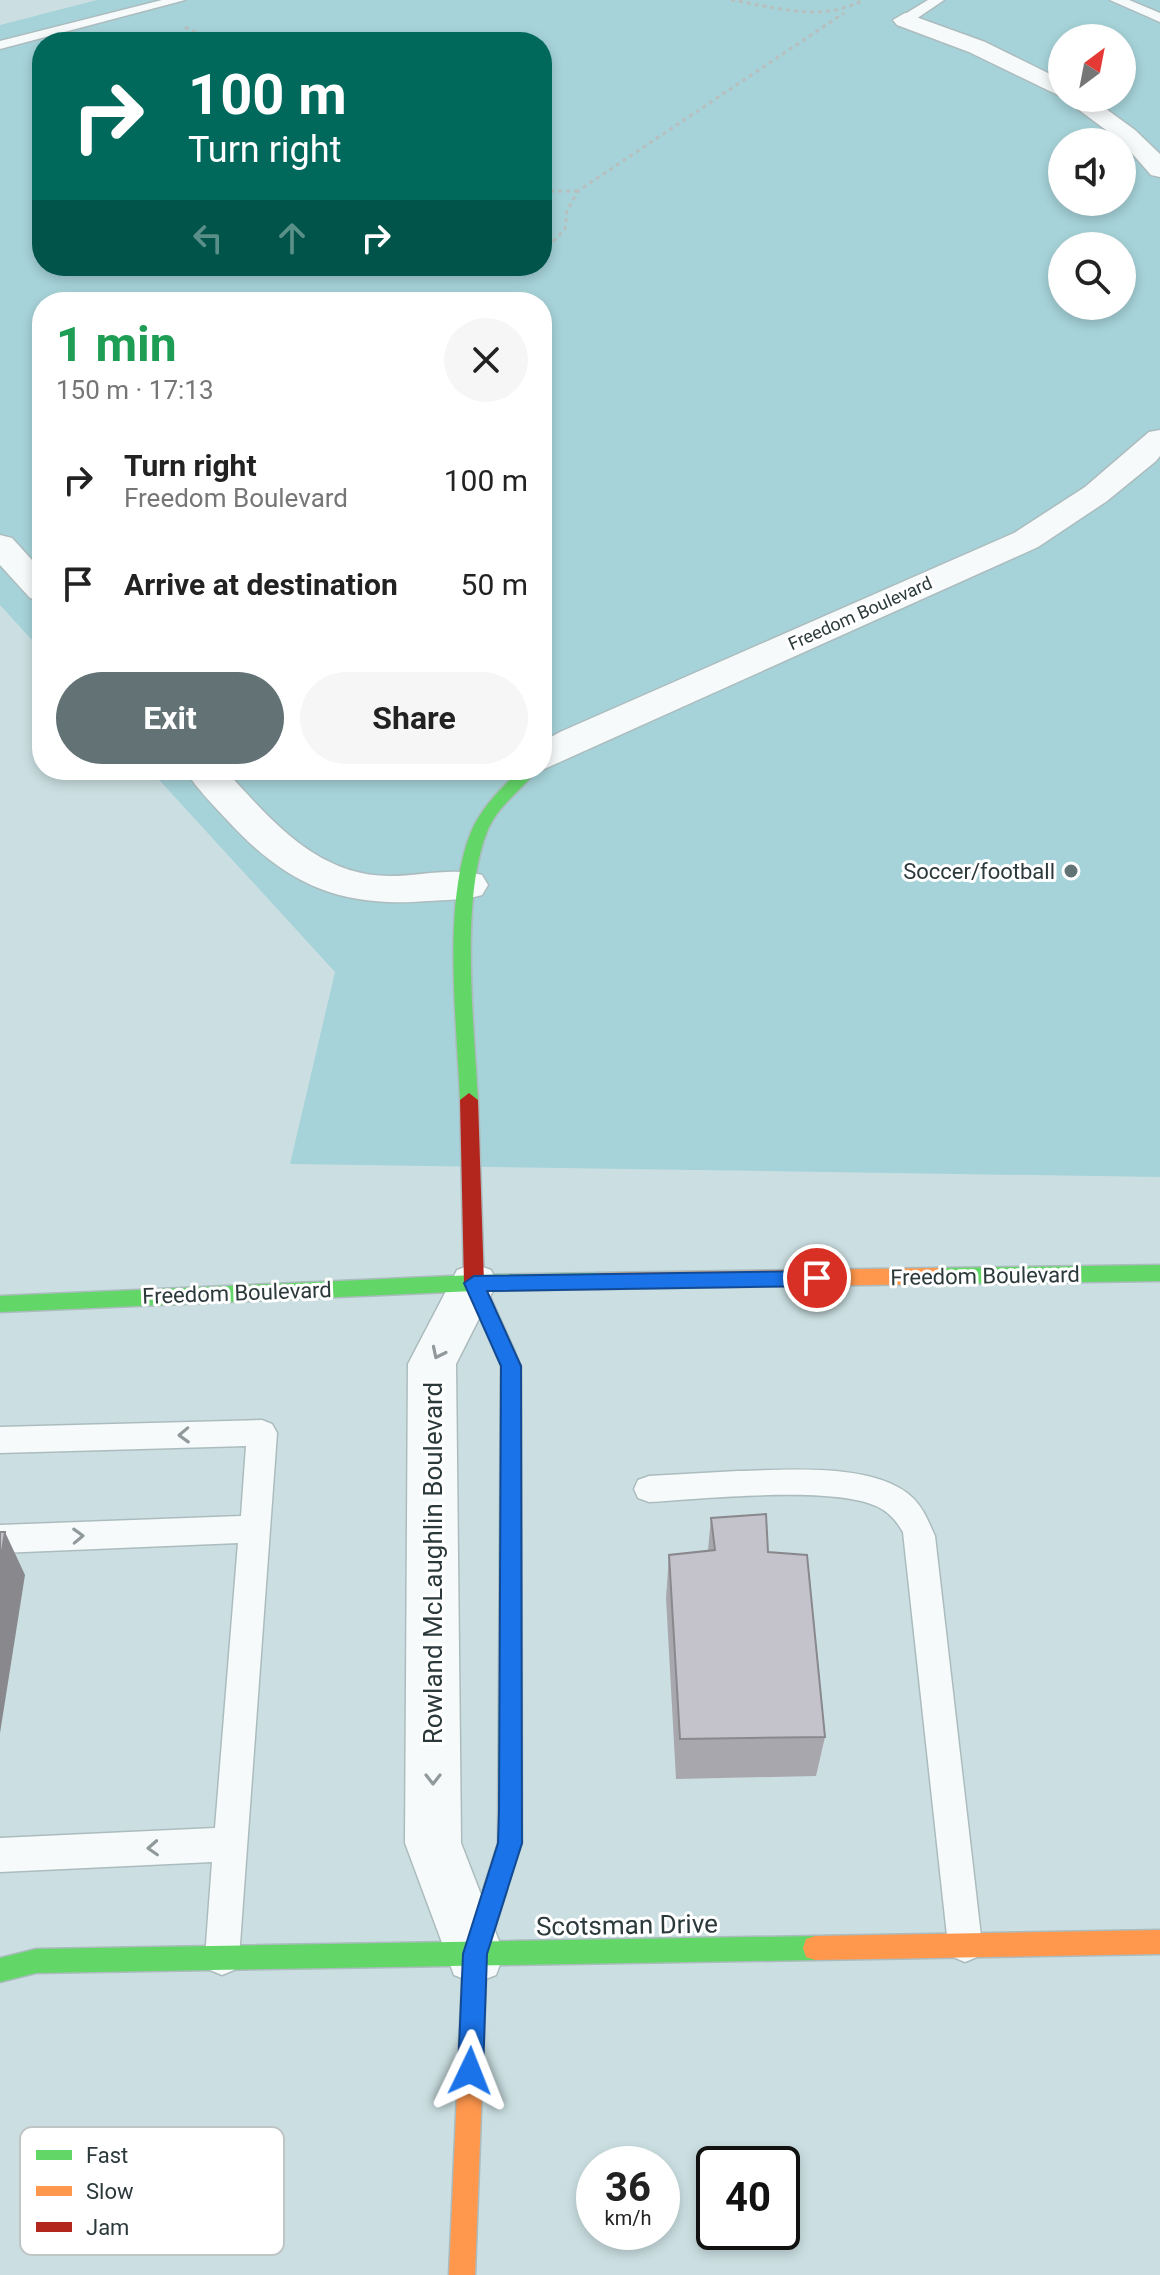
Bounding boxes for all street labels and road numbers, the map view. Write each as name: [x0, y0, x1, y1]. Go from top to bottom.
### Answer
street label: Freedom Boulevard: [785, 572, 935, 654]
street label: Freedom Boulevard: [890, 1262, 1080, 1290]
street label: Freedom Boulevard: [142, 1277, 332, 1309]
street label: Rowland McLaughlin Boulevard: [418, 1382, 448, 1744]
street label: Scotsman Drive: [536, 1908, 718, 1942]

